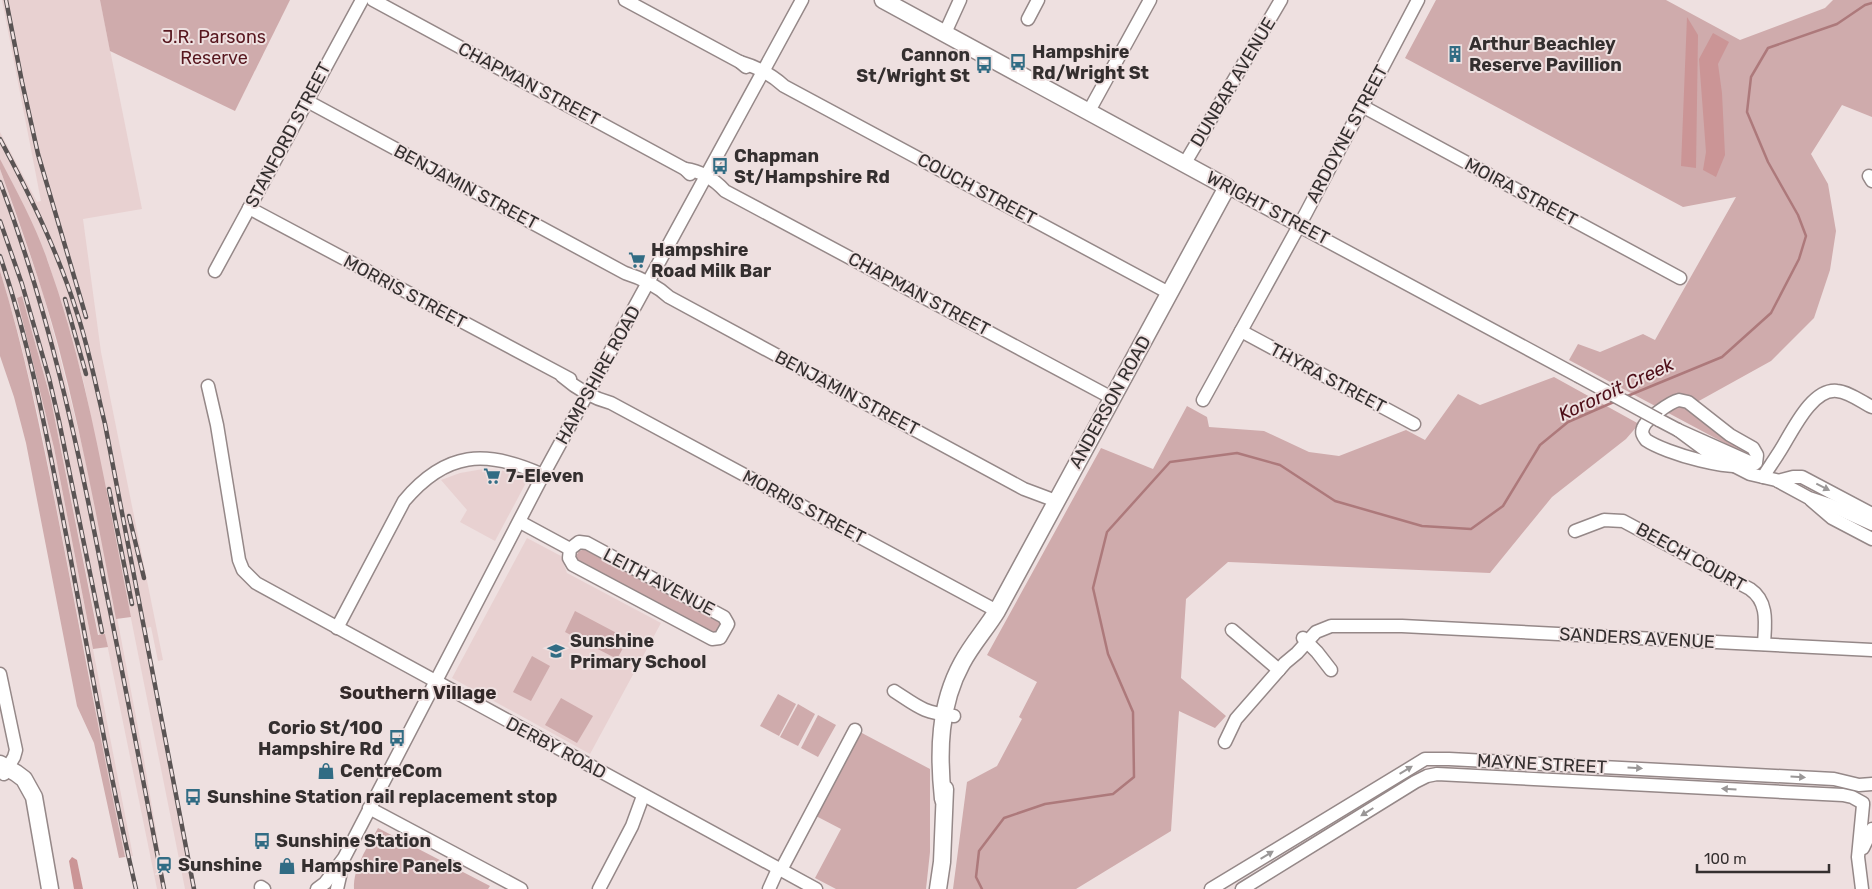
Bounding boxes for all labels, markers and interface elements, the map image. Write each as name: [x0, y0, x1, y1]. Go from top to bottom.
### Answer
street label: DUNBAR AVENUE: [1186, 13, 1280, 151]
park label: J.R. Parsons Reserve: [162, 26, 266, 69]
place label: Arthur Beachley Reserve Pavillion: [1469, 33, 1622, 76]
street label: CHAPMAN STREET: [454, 37, 604, 131]
place label: Hampshire Rd/Wright St: [1032, 41, 1149, 84]
place label: Cannon St/Wright St: [856, 44, 970, 87]
building icon: Arthur Beachley Reserve Pavillion: [1445, 44, 1465, 64]
bus stop icon: Hampshire Rd/Wright St: [1008, 52, 1028, 72]
bus stop icon: Cannon St/Wright St: [974, 55, 994, 75]
street label: STANFORD STREET: [240, 59, 336, 211]
street label: ARDOYNE STREET: [1301, 61, 1393, 207]
street label: BENJAMIN STREET: [390, 140, 542, 234]
place label: Chapman St/Hampshire Rd: [734, 145, 890, 188]
street label: COUCH STREET: [914, 148, 1040, 230]
street label: MOIRA STREET: [1461, 153, 1581, 231]
bus stop icon: Chapman St/Hampshire Rd: [710, 156, 730, 176]
street label: WRIGHT STREET: [1203, 166, 1333, 250]
place label: Hampshire Road Milk Bar: [651, 239, 771, 282]
street label: CHAPMAN STREET: [844, 247, 994, 341]
street label: MORRIS STREET: [340, 250, 470, 334]
supermarket icon: Hampshire Road Milk Bar: [627, 250, 647, 270]
street label: HAMPSHIRE ROAD: [551, 302, 645, 448]
street label: ANDERSON ROAD: [1064, 332, 1156, 472]
street label: THYRA STREET: [1266, 338, 1390, 418]
street label: BENJAMIN STREET: [771, 346, 923, 440]
water label: Kororoit Creek: [1555, 352, 1678, 426]
place label: 7-Eleven: [506, 465, 584, 487]
street label: MORRIS STREET: [739, 465, 869, 549]
supermarket icon: 7-Eleven: [482, 466, 502, 486]
one-way arrow: [1816, 483, 1831, 491]
street label: BEECH COURT: [1632, 518, 1750, 596]
street label: LEITH AVENUE: [599, 543, 719, 621]
street label: SANDERS AVENUE: [1559, 623, 1715, 653]
place label: Sunshine Primary School: [570, 630, 706, 673]
school or university icon: Sunshine Primary School: [546, 641, 566, 661]
district label: Southern Village: [339, 681, 497, 704]
street label: DERBY ROAD: [502, 712, 610, 784]
place label: Corio St/100 Hampshire Rd: [258, 717, 383, 760]
bus stop icon: Corio St/100 Hampshire Rd: [387, 728, 407, 748]
street label: MAYNE STREET: [1476, 750, 1608, 778]
place label: CentreCom: [340, 760, 442, 782]
shop icon: CentreCom: [316, 761, 336, 781]
one-way arrow: [1399, 765, 1412, 774]
one-way arrow: [1628, 765, 1644, 773]
one-way arrow: [1790, 773, 1806, 781]
one-way arrow: [1720, 785, 1736, 793]
place label: Sunshine Station rail replacement stop: [207, 786, 557, 808]
bus stop icon: Sunshine Station rail replacement stop: [183, 787, 203, 807]
one-way arrow: [1360, 807, 1373, 817]
place label: Sunshine Station: [276, 830, 431, 852]
bus stop icon: Sunshine Station: [252, 831, 272, 851]
scale bar: [1697, 842, 1830, 874]
one-way arrow: [1261, 850, 1274, 859]
text: 100 m: [1704, 850, 1746, 868]
place label: Sunshine: [178, 854, 262, 876]
station icon: Sunshine: [154, 855, 174, 875]
place label: Hampshire Panels: [301, 855, 462, 877]
shop icon: Hampshire Panels: [277, 856, 297, 876]

